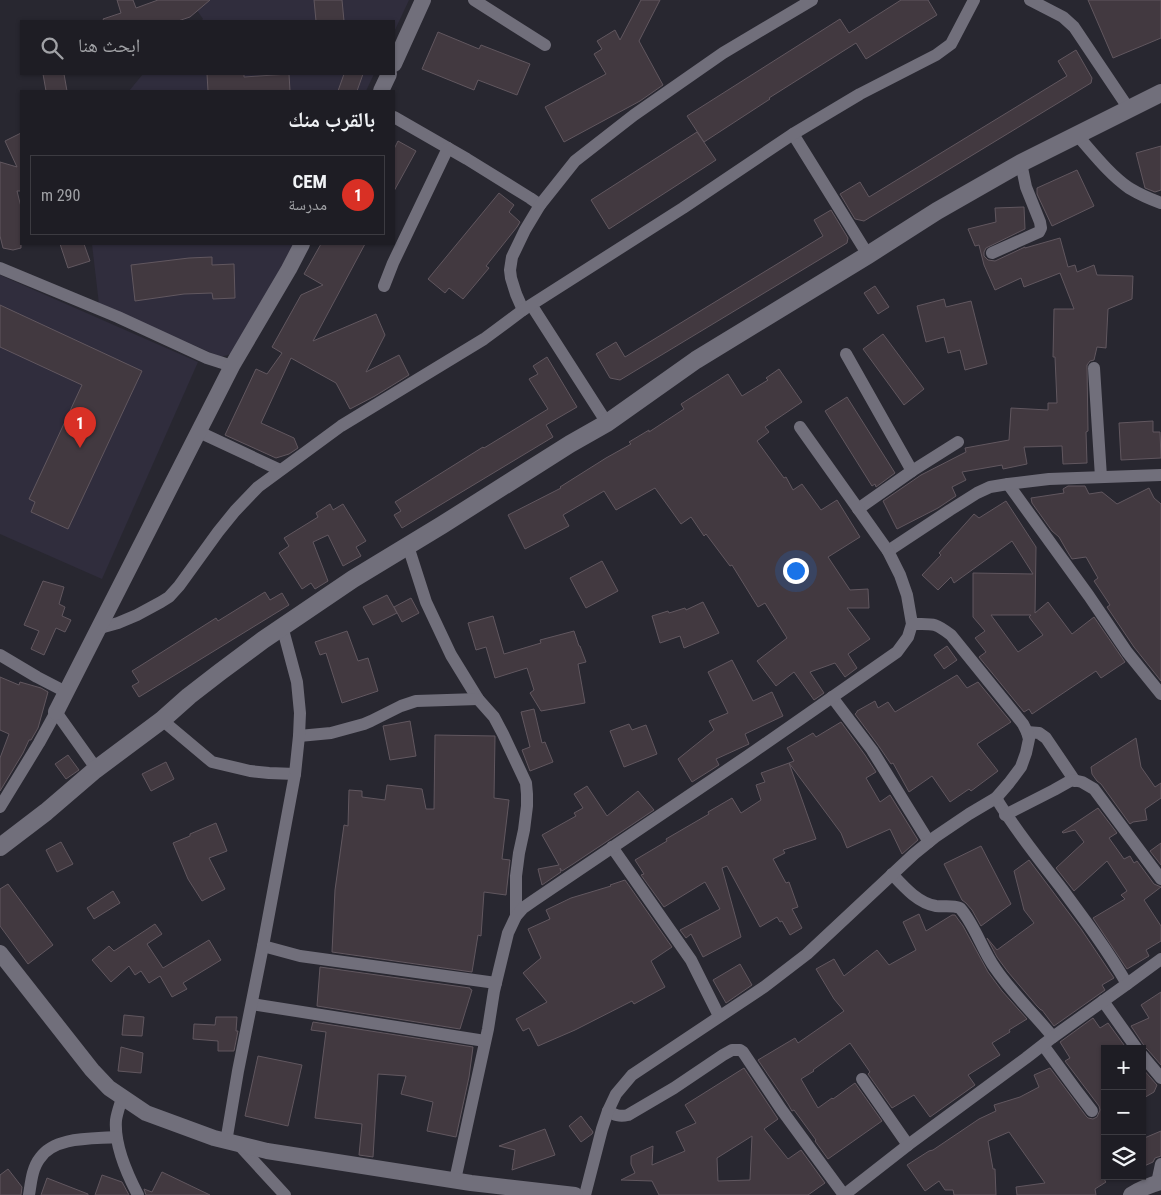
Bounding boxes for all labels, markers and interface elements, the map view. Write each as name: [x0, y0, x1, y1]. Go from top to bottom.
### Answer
search box: [20, 20, 395, 75]
icon: search: [38, 34, 66, 62]
text: ابحث هنا: [78, 34, 140, 57]
text: بالقرب منك: [288, 108, 375, 132]
text: CEM: [292, 170, 327, 193]
text: 290 m: [41, 186, 80, 205]
text: 1: [354, 186, 362, 205]
text: مدرسة: [288, 195, 327, 214]
pin: 1: [64, 407, 96, 448]
your location: [783, 558, 809, 584]
map controls: [1101, 1045, 1146, 1180]
button: +: [1101, 1045, 1146, 1090]
button: −: [1101, 1090, 1146, 1135]
button: layers: [1101, 1135, 1146, 1180]

